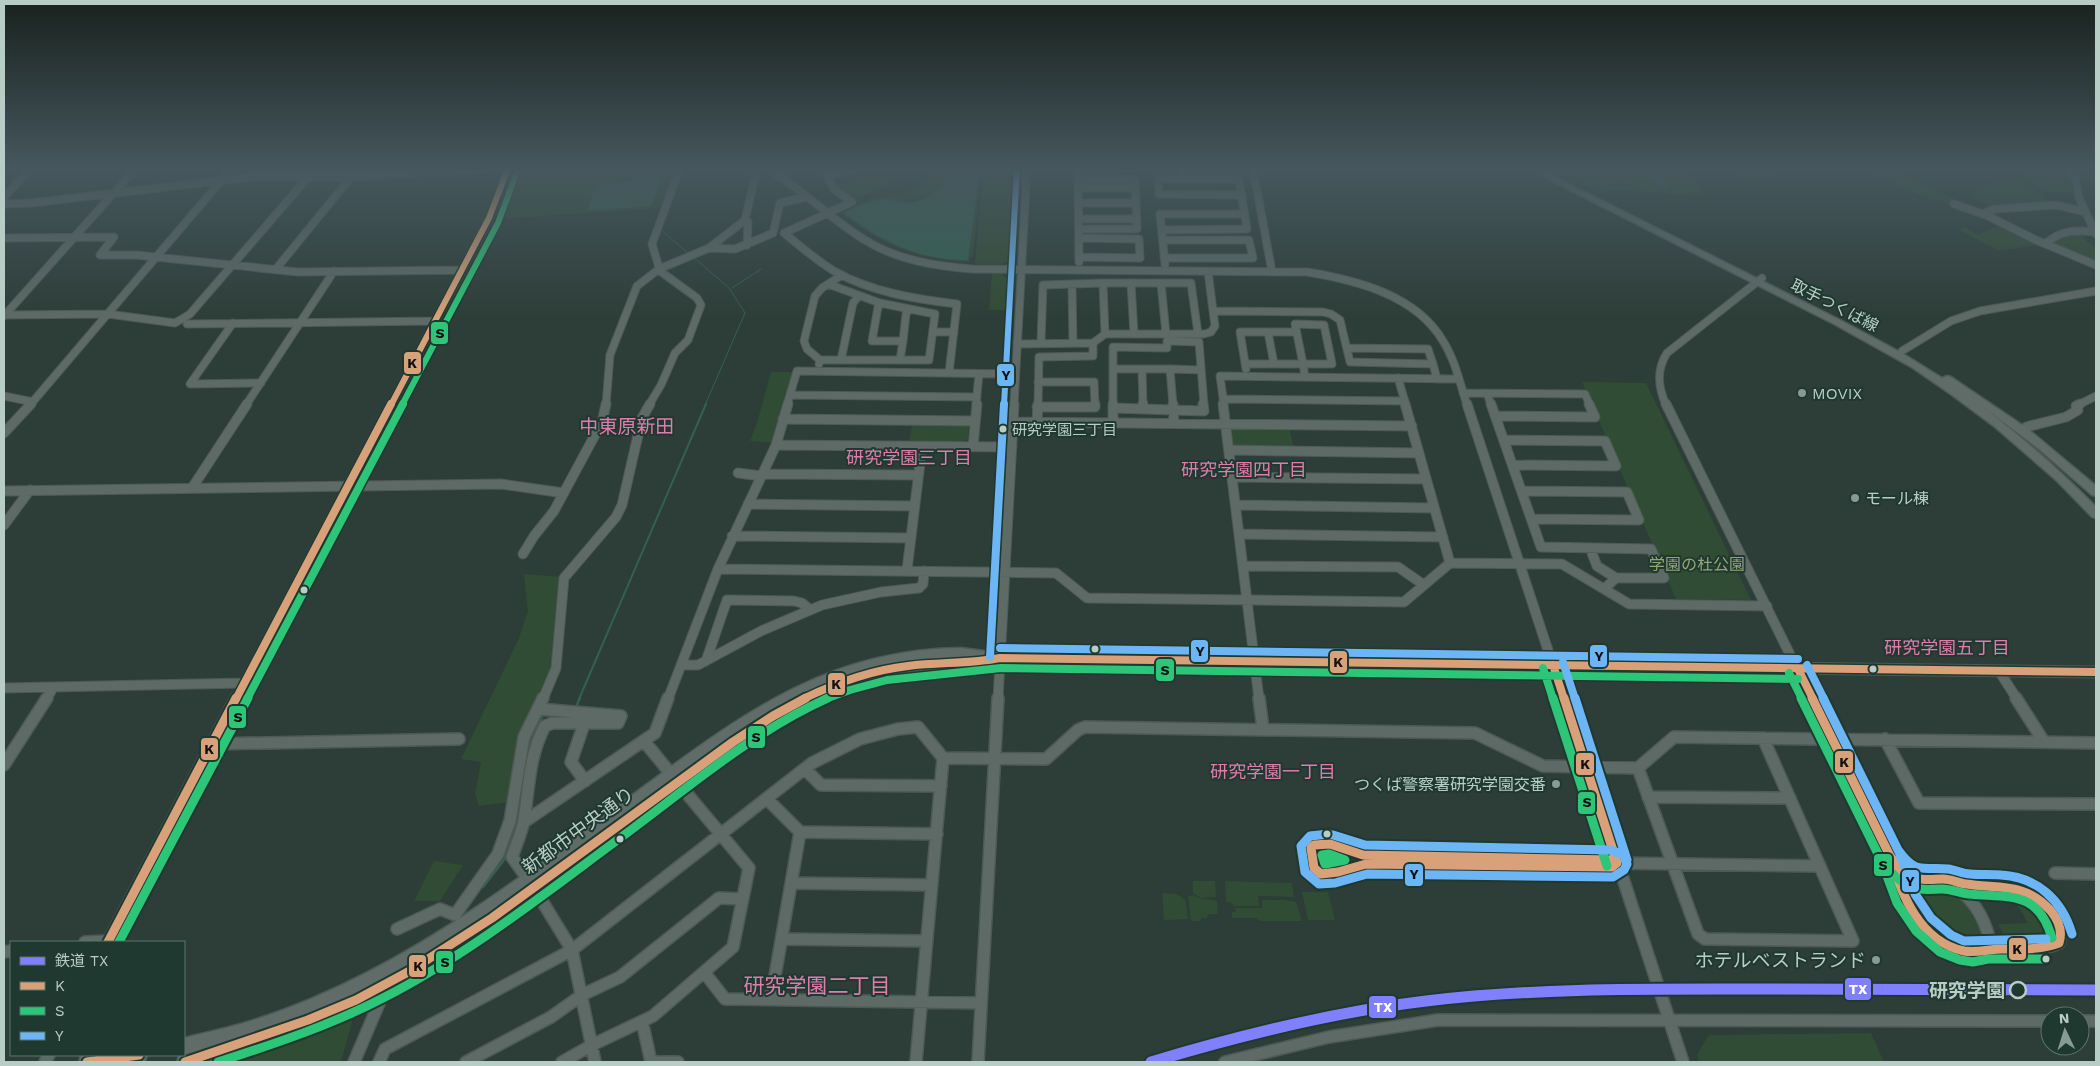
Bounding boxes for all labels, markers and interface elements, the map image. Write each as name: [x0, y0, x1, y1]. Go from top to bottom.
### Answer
street label: 取手つくば線: [1788, 275, 1882, 336]
line badge: S: [430, 321, 449, 345]
text: S: [435, 325, 445, 341]
line badge: K: [403, 351, 422, 375]
text: K: [407, 355, 417, 371]
line badge: Y: [996, 363, 1015, 387]
text: Y: [1001, 367, 1011, 383]
place label: MOVIX: [1812, 384, 1862, 403]
marker: MOVIX: [1796, 387, 1808, 399]
district label: 中東原新田: [579, 415, 675, 438]
place label: 研究学園三丁目: [1012, 421, 1117, 439]
marker: 研究学園三丁目: [998, 424, 1008, 434]
district label: 研究学園三丁目: [846, 447, 972, 468]
district label: 研究学園四丁目: [1181, 459, 1307, 480]
place label: モール棟: [1865, 489, 1929, 508]
marker: モール棟: [1849, 492, 1861, 504]
park label: 学園の杜公園: [1649, 555, 1745, 574]
unlabelled marker: [299, 585, 309, 595]
district label: 研究学園五丁目: [1884, 637, 2010, 658]
line badge: Y: [1190, 639, 1209, 663]
text: Y: [1195, 643, 1205, 659]
unlabelled marker: [1090, 644, 1100, 654]
line badge: Y: [1589, 644, 1608, 668]
text: Y: [1594, 648, 1604, 664]
line badge: K: [1329, 650, 1348, 674]
text: K: [1333, 654, 1343, 670]
line badge: S: [1155, 658, 1175, 682]
text: S: [1160, 662, 1170, 678]
unlabelled marker: [1868, 664, 1878, 674]
line badge: K: [827, 672, 846, 696]
text: K: [831, 676, 841, 692]
line badge: S: [228, 705, 247, 729]
text: S: [233, 709, 243, 725]
line badge: S: [747, 725, 766, 749]
text: S: [751, 729, 761, 745]
line badge: K: [200, 737, 219, 761]
text: K: [204, 741, 214, 757]
line badge: K: [1834, 750, 1854, 774]
line badge: K: [1575, 752, 1595, 776]
text: K: [1839, 754, 1849, 770]
text: K: [1580, 756, 1590, 772]
district label: 研究学園一丁目: [1210, 761, 1336, 782]
place label: つくば警察署研究学園交番: [1354, 775, 1546, 794]
marker: つくば警察署研究学園交番: [1550, 778, 1562, 790]
street label: 新都市中央通り: [518, 782, 639, 879]
line badge: S: [1577, 791, 1596, 815]
text: S: [1582, 794, 1592, 810]
unlabelled marker: [1322, 829, 1332, 839]
unlabelled marker: [615, 834, 625, 844]
line badge: S: [1873, 853, 1893, 877]
text: S: [1878, 857, 1888, 873]
line badge: Y: [1404, 863, 1424, 887]
text: Y: [1409, 866, 1419, 882]
line badge: Y: [1901, 869, 1920, 893]
text: Y: [1905, 873, 1915, 889]
line badge: K: [2008, 937, 2027, 961]
legend: [10, 941, 185, 1056]
text: K: [2012, 941, 2022, 957]
place label: ホテルベストランド: [1695, 949, 1866, 972]
line badge: S: [435, 950, 454, 974]
text: 鉄道 TX: [55, 952, 108, 970]
line badge: K: [408, 954, 427, 978]
text: S: [440, 954, 450, 970]
marker: ホテルベストランド: [1870, 954, 1882, 966]
unlabelled marker: [2041, 954, 2051, 964]
text: K: [413, 958, 423, 974]
district label: 研究学園二丁目: [744, 973, 891, 998]
text: K: [55, 977, 65, 995]
line badge: TX: [1844, 977, 1872, 1001]
place label: 研究学園: [1929, 979, 2005, 1002]
text: TX: [1849, 981, 1868, 997]
marker: 研究学園: [2009, 981, 2027, 999]
line badge: TX: [1368, 995, 1397, 1019]
text: TX: [1374, 999, 1393, 1015]
text: S: [55, 1002, 65, 1020]
north arrow: [2040, 1006, 2090, 1056]
text: N: [2058, 1010, 2070, 1026]
text: Y: [55, 1027, 64, 1045]

